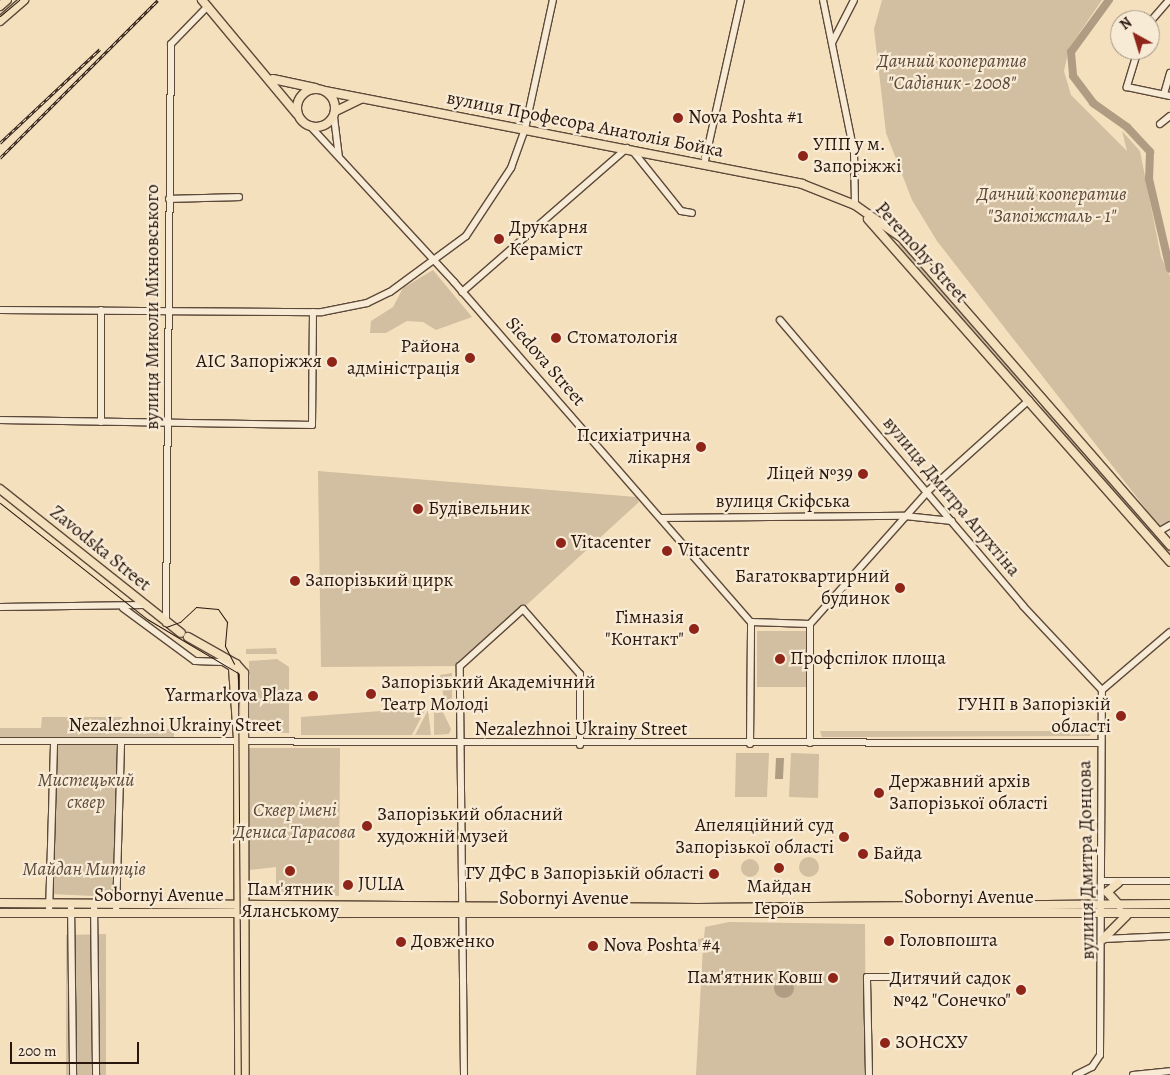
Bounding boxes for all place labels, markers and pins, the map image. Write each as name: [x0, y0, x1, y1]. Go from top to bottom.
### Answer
place label: Nova Poshta #1: [688, 107, 803, 129]
marker: Nova Poshta #1: [672, 112, 684, 124]
place label: УПП у м. Запоріжжі: [813, 134, 901, 178]
marker: УПП у м. Запоріжжі: [797, 150, 809, 162]
place label: Друкарня Кераміст: [509, 217, 588, 261]
marker: Друкарня Кераміст: [493, 233, 505, 245]
place label: Стоматологія: [567, 327, 678, 349]
marker: Стоматологія: [549, 331, 563, 345]
place label: Района адміністрація: [347, 336, 460, 380]
place label: АІС Запоріжжя: [196, 351, 322, 373]
marker: Района адміністрація: [464, 352, 476, 364]
marker: АІС Запоріжжя: [326, 356, 338, 368]
place label: Психіатрична лікарня: [577, 425, 691, 469]
marker: Психіатрична лікарня: [695, 441, 707, 453]
place label: Ліцей №39: [767, 463, 853, 485]
marker: Ліцей №39: [857, 468, 869, 480]
place label: Будівельник: [428, 498, 530, 520]
marker: Будівельник: [412, 503, 424, 515]
place label: Vitacenter: [571, 532, 651, 554]
marker: Vitacenter: [555, 537, 567, 549]
place label: Vitacentr: [678, 540, 750, 562]
marker: Vitacentr: [660, 544, 674, 558]
place label: Багатоквартирний будинок: [735, 566, 890, 610]
place label: Запорізький цирк: [305, 570, 453, 592]
marker: Запорізький цирк: [289, 575, 301, 587]
marker: Багатоквартирний будинок: [894, 582, 906, 594]
place label: Гімназія "Контакт": [605, 607, 684, 651]
marker: Гімназія "Контакт": [688, 623, 700, 635]
place label: Профспілок площа: [790, 648, 946, 670]
marker: Профспілок площа: [774, 653, 786, 665]
place label: Запорізький Академічний Театр Молоді: [381, 672, 595, 716]
place label: Yarmarkova Plaza: [165, 685, 303, 707]
marker: Запорізький Академічний Театр Молоді: [365, 688, 377, 700]
marker: Yarmarkova Plaza: [307, 690, 319, 702]
place label: ГУНП в Запорізкій області: [957, 694, 1111, 738]
marker: ГУНП в Запорізкій області: [1115, 710, 1127, 722]
place label: Державний архів Запорізької області: [889, 771, 1048, 815]
marker: Державний архів Запорізької області: [873, 787, 885, 799]
place label: Запорізький обласний художній музей: [377, 804, 563, 848]
place label: Апеляційний суд Запорізької області: [675, 815, 834, 859]
marker: Запорізький обласний художній музей: [361, 820, 373, 832]
marker: Апеляційний суд Запорізької області: [838, 831, 850, 843]
place label: Байда: [873, 843, 922, 865]
marker: Байда: [857, 848, 869, 860]
marker: Майдан Героїв: [773, 862, 785, 874]
place label: ГУ ДФС в Запорізькій області: [465, 863, 704, 885]
marker: Пам'ятник Яланському: [284, 865, 296, 877]
marker: ГУ ДФС в Запорізькій області: [708, 868, 720, 880]
place label: JULIA: [358, 874, 404, 896]
place label: Майдан Героїв: [747, 876, 811, 920]
place label: Пам'ятник Яланському: [241, 879, 339, 923]
marker: JULIA: [342, 879, 354, 891]
place label: Головпошта: [899, 930, 998, 952]
place label: Довженко: [411, 931, 495, 953]
place label: Nova Poshta #4: [603, 935, 720, 957]
marker: Головпошта: [883, 935, 895, 947]
marker: Довженко: [395, 936, 407, 948]
marker: Nova Poshta #4: [587, 940, 599, 952]
place label: Пам'ятник Ковш: [687, 967, 823, 989]
place label: Дитячий садок №42 "Сонечко": [889, 968, 1011, 1012]
marker: Пам'ятник Ковш: [827, 972, 839, 984]
marker: Дитячий садок №42 "Сонечко": [1015, 984, 1027, 996]
place label: ЗОНСХУ: [895, 1032, 968, 1054]
marker: ЗОНСХУ: [879, 1037, 891, 1049]

